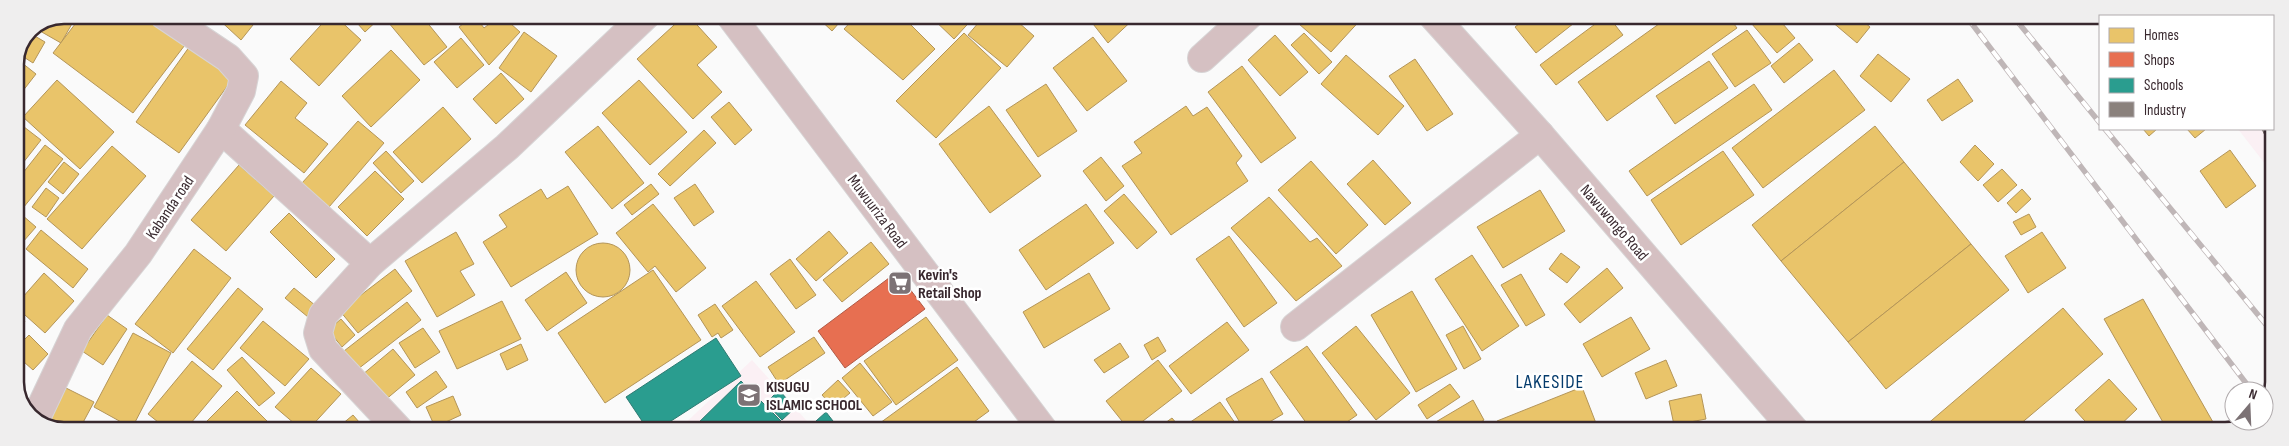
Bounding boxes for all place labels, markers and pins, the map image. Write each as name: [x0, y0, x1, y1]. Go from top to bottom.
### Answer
place label: Kevin's Retail Shop: [918, 266, 982, 303]
supermarket icon: Kevin's Retail Shop: [887, 270, 913, 296]
place label: KISUGU ISLAMIC SCHOOL: [766, 378, 863, 415]
school or university icon: KISUGU ISLAMIC SCHOOL: [736, 382, 762, 408]

